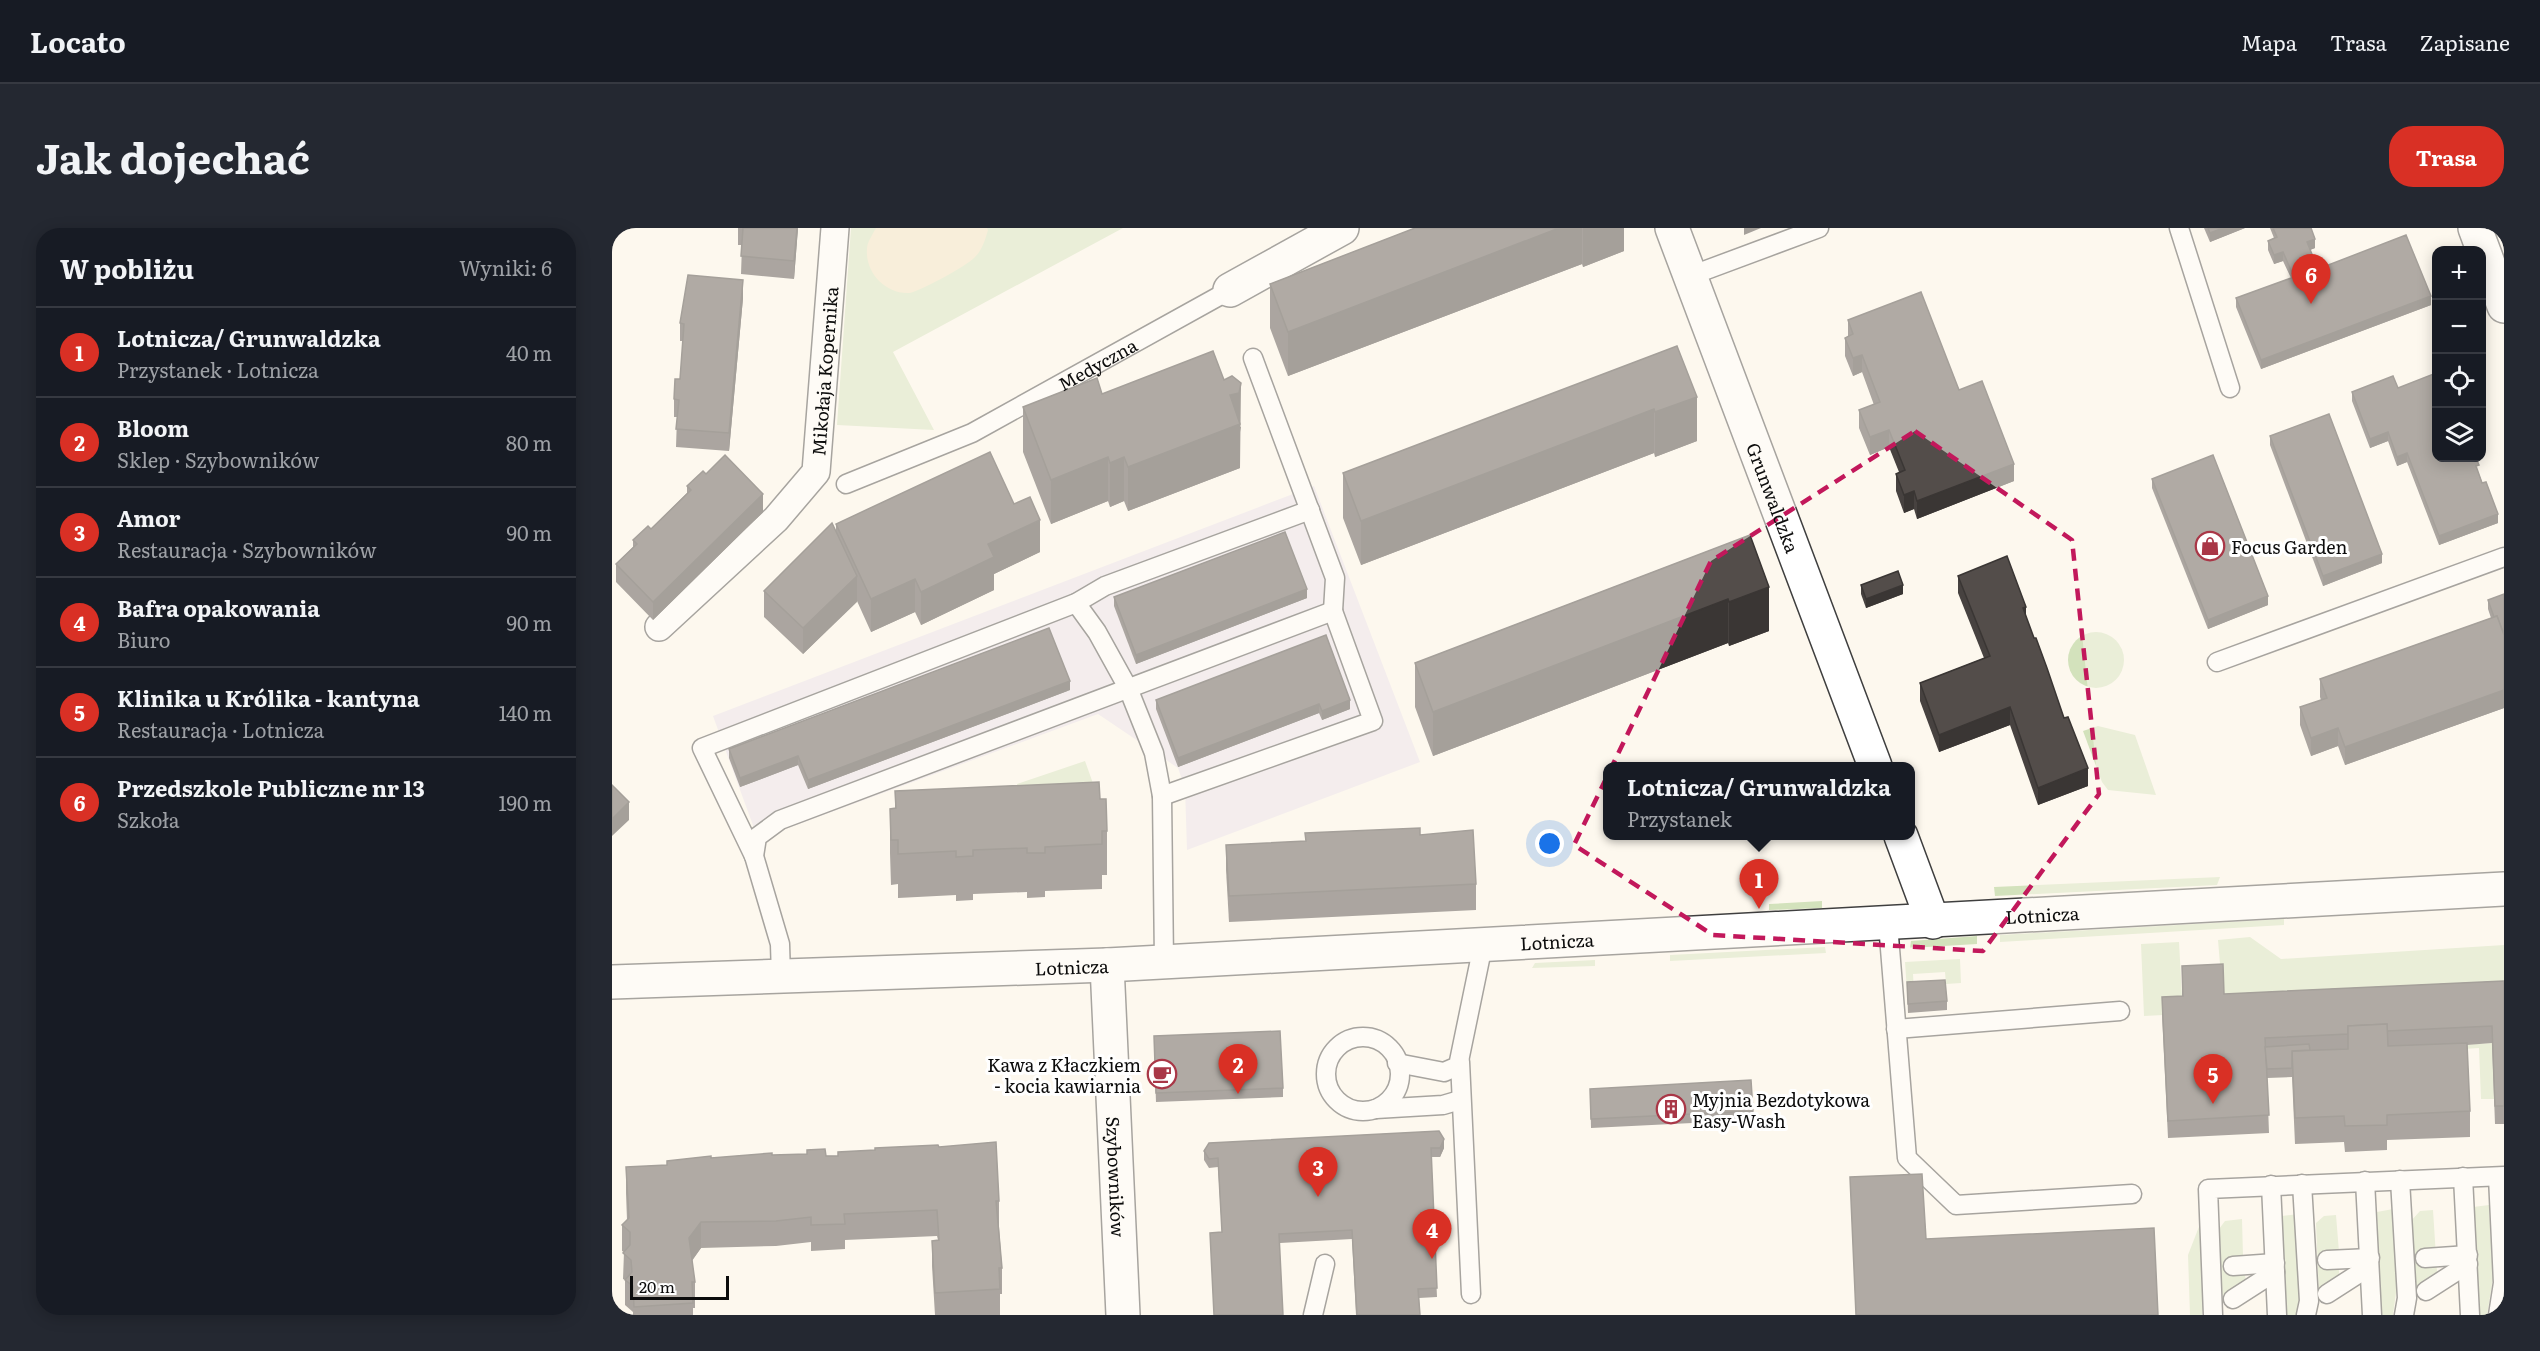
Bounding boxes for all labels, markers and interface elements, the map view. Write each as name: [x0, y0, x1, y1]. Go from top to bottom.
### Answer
text: Locato: [30, 20, 126, 62]
text: Mapa: [2241, 26, 2297, 57]
text: Trasa: [2330, 26, 2387, 57]
text: Zapisane: [2420, 26, 2510, 57]
text: Jak dojechać: [36, 125, 310, 187]
button: Trasa: [2389, 126, 2504, 187]
map controls: [2432, 246, 2486, 462]
button: +: [2432, 246, 2486, 300]
text: W pobliżu: [60, 248, 194, 287]
text: Wyniki: 6: [459, 252, 552, 282]
pin: 6: [2292, 254, 2330, 304]
street label: Mikołaja Kopernika: [804, 285, 844, 457]
button: −: [2432, 300, 2486, 354]
text: Lotnicza/ Grunwaldzka: [117, 321, 381, 354]
street label: Medyczna: [1053, 331, 1142, 396]
text: 1: [75, 337, 84, 367]
text: 40 m: [506, 337, 552, 367]
text: Przystanek · Lotnicza: [117, 354, 319, 384]
button: locate: [2432, 354, 2486, 408]
button: layers: [2432, 408, 2486, 462]
text: Bloom: [117, 411, 189, 444]
text: 2: [74, 427, 85, 457]
text: 80 m: [506, 427, 552, 457]
street label: Grunwaldzka: [1741, 438, 1807, 557]
text: Sklep · Szybowników: [117, 444, 319, 474]
text: Amor: [117, 501, 181, 534]
text: 3: [74, 517, 85, 547]
text: 90 m: [507, 517, 552, 547]
shop icon: Focus Garden: [2194, 530, 2226, 562]
place label: Focus Garden: [2231, 533, 2347, 560]
text: Restauracja · Szybowników: [117, 534, 376, 564]
text: Bafra opakowania: [117, 591, 320, 624]
text: 4: [73, 607, 86, 637]
text: 90 m: [507, 607, 552, 637]
text: Biuro: [117, 624, 171, 654]
text: Klinika u Królika - kantyna: [117, 681, 420, 714]
text: 5: [74, 697, 85, 727]
text: 140 m: [499, 697, 552, 727]
text: Restauracja · Lotnicza: [117, 714, 324, 744]
popup: [1603, 762, 1915, 840]
text: Lotnicza/ Grunwaldzka: [1627, 770, 1891, 803]
text: Przedszkole Publiczne nr 13: [117, 771, 425, 804]
text: 6: [74, 787, 85, 817]
text: 190 m: [498, 787, 552, 817]
text: Przystanek: [1627, 803, 1732, 833]
text: Szkoła: [117, 804, 180, 834]
your location: [1535, 829, 1564, 858]
pin: 1: [1740, 860, 1778, 909]
street label: Lotnicza: [2005, 899, 2080, 930]
street label: Lotnicza: [1519, 925, 1595, 956]
street label: Lotnicza: [1034, 951, 1109, 981]
pin: 2: [1218, 1044, 1258, 1094]
place label: Kawa z Kłaczkiem - kocia kawiarnia: [987, 1051, 1141, 1099]
pin: 5: [2194, 1054, 2232, 1104]
cafe icon: Kawa z Kłaczkiem - kocia kawiarnia: [1146, 1058, 1178, 1090]
place label: Myjnia Bezdotykowa Easy-Wash: [1692, 1086, 1870, 1134]
building icon: Myjnia Bezdotykowa Easy-Wash: [1655, 1093, 1687, 1125]
street label: Szybowników: [1100, 1116, 1133, 1238]
pin: 3: [1298, 1148, 1338, 1197]
pin: 4: [1412, 1210, 1452, 1259]
scale bar: [630, 1273, 729, 1300]
text: 20 m: [639, 1274, 675, 1298]

